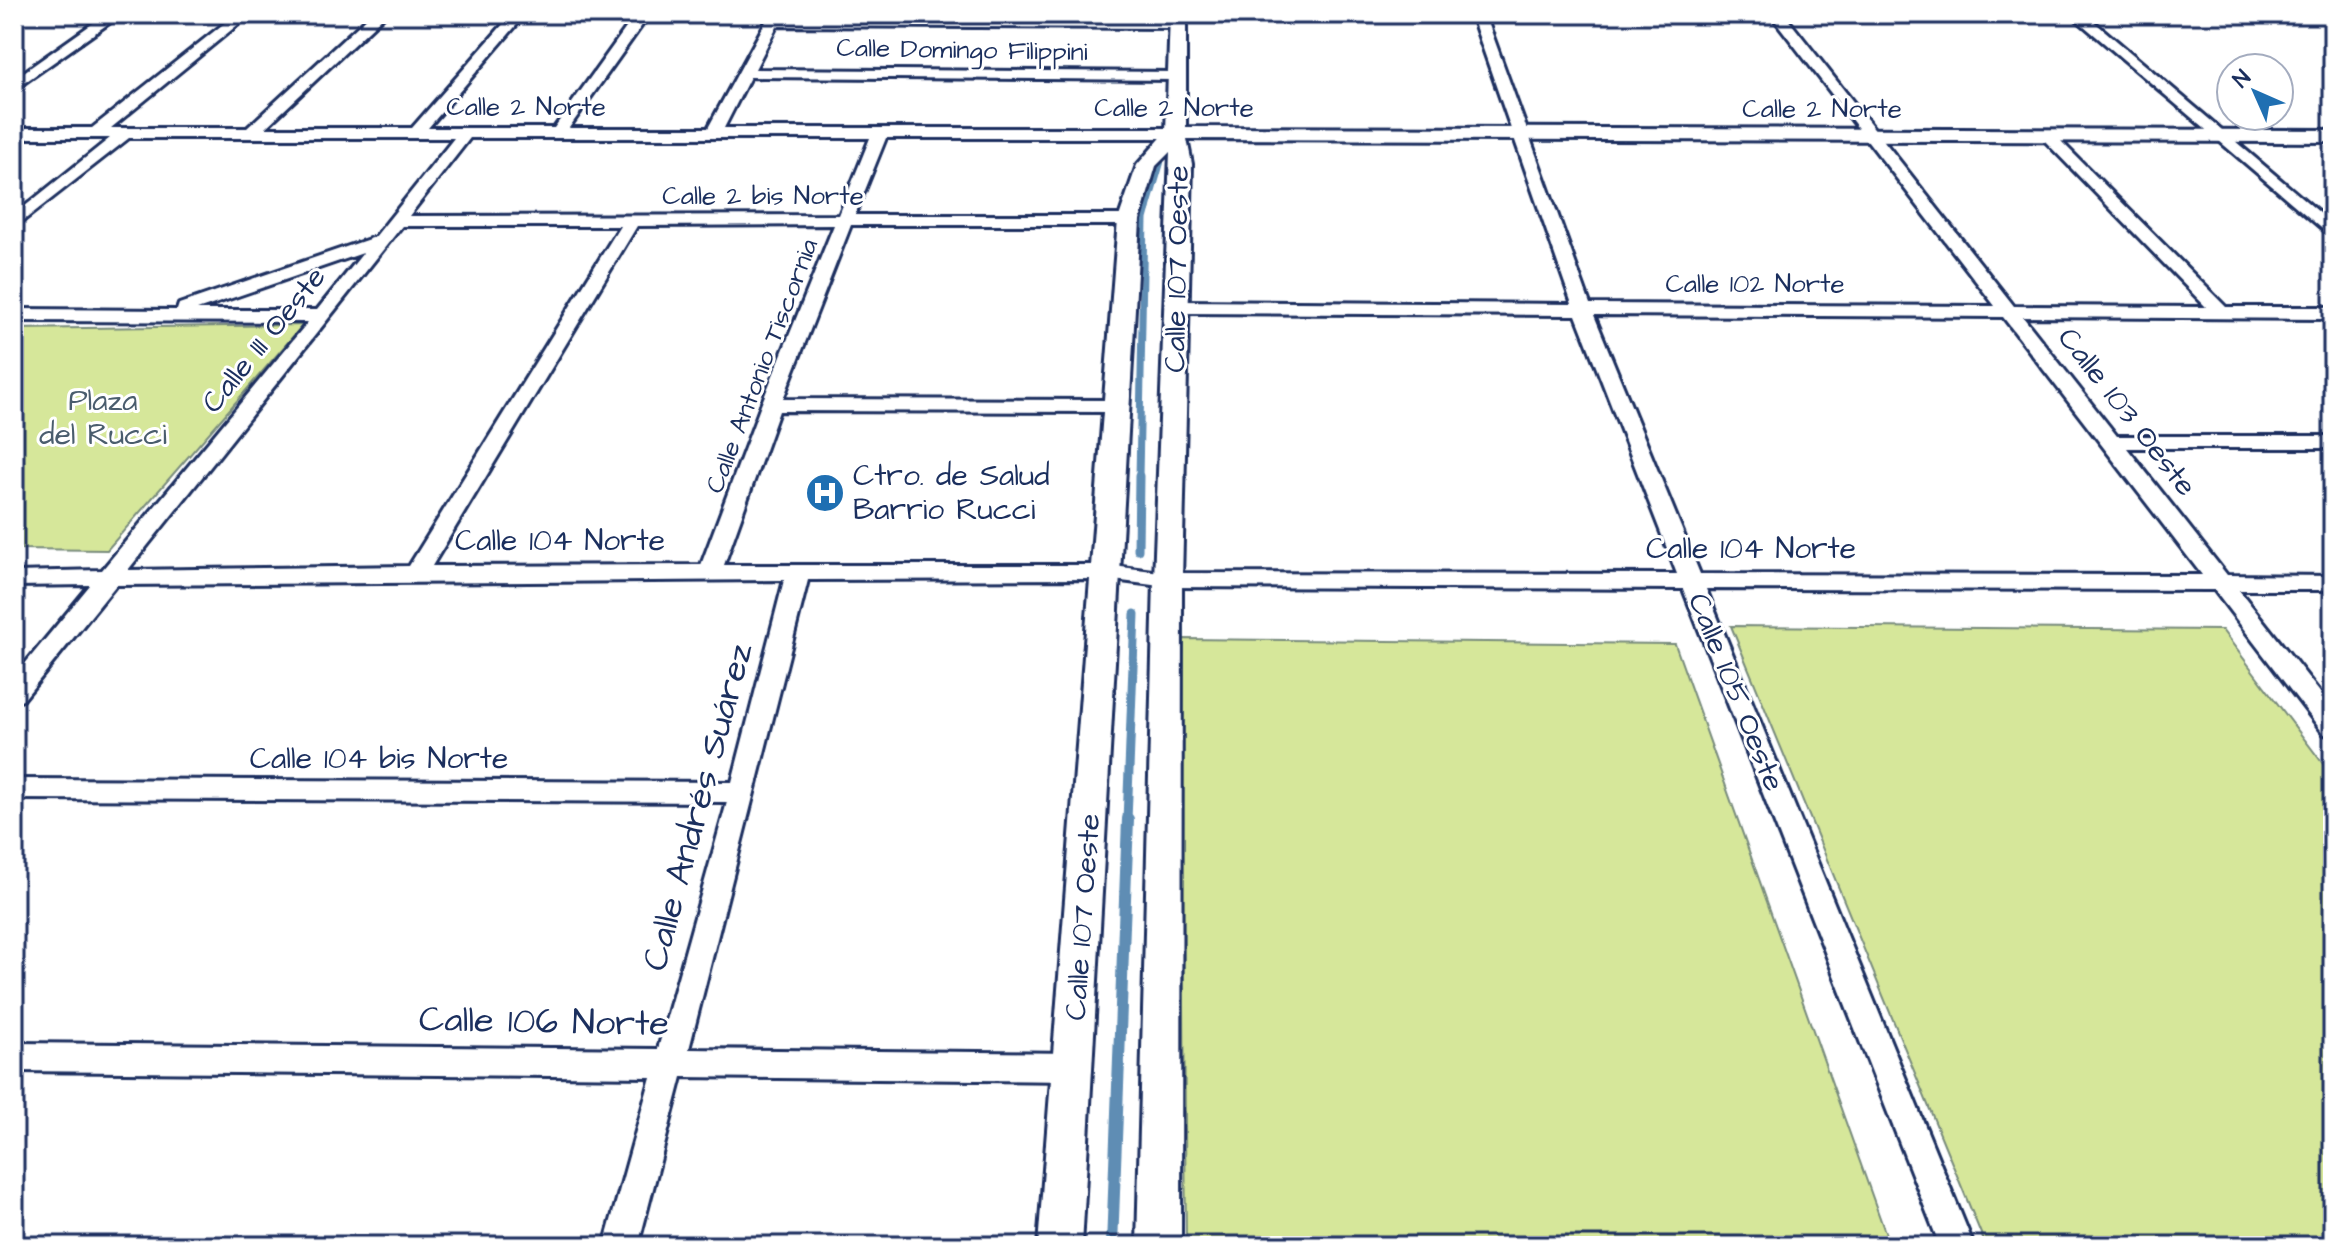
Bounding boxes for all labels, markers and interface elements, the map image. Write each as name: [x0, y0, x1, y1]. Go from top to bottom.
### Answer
street label: Calle Domingo Filippini: [836, 30, 1088, 72]
north arrow: [2215, 52, 2295, 132]
text: N: [2226, 63, 2258, 95]
street label: Calle 2 Norte: [446, 89, 606, 125]
street label: Calle 2 Norte: [1094, 90, 1254, 126]
street label: Calle 2 Norte: [1742, 91, 1902, 127]
street label: Calle 107 Oeste: [1154, 165, 1200, 373]
street label: Calle 2 bis Norte: [662, 178, 864, 214]
street label: Calle Antonio Tiscornia: [697, 234, 827, 498]
street label: Calle 111 Oeste: [192, 258, 336, 422]
street label: Calle 102 Norte: [1665, 266, 1845, 302]
street label: Calle 103 Oeste: [2048, 319, 2206, 505]
park label: Plaza del Rucci: [39, 380, 167, 456]
place label: Ctro. de Salud Barrio Rucci: [853, 455, 1050, 531]
hospital icon: Ctro. de Salud Barrio Rucci: [804, 472, 846, 514]
street label: Calle 104 Norte: [455, 520, 665, 562]
street label: Calle 104 Norte: [1646, 528, 1856, 570]
street label: Calle 105 Oeste: [1677, 587, 1795, 797]
street label: Calle Andrés Suárez: [630, 637, 766, 976]
street label: Calle 104 bis Norte: [250, 738, 508, 780]
street label: Calle 107 Oeste: [1055, 812, 1111, 1022]
street label: Calle 106 Norte: [419, 994, 669, 1050]

